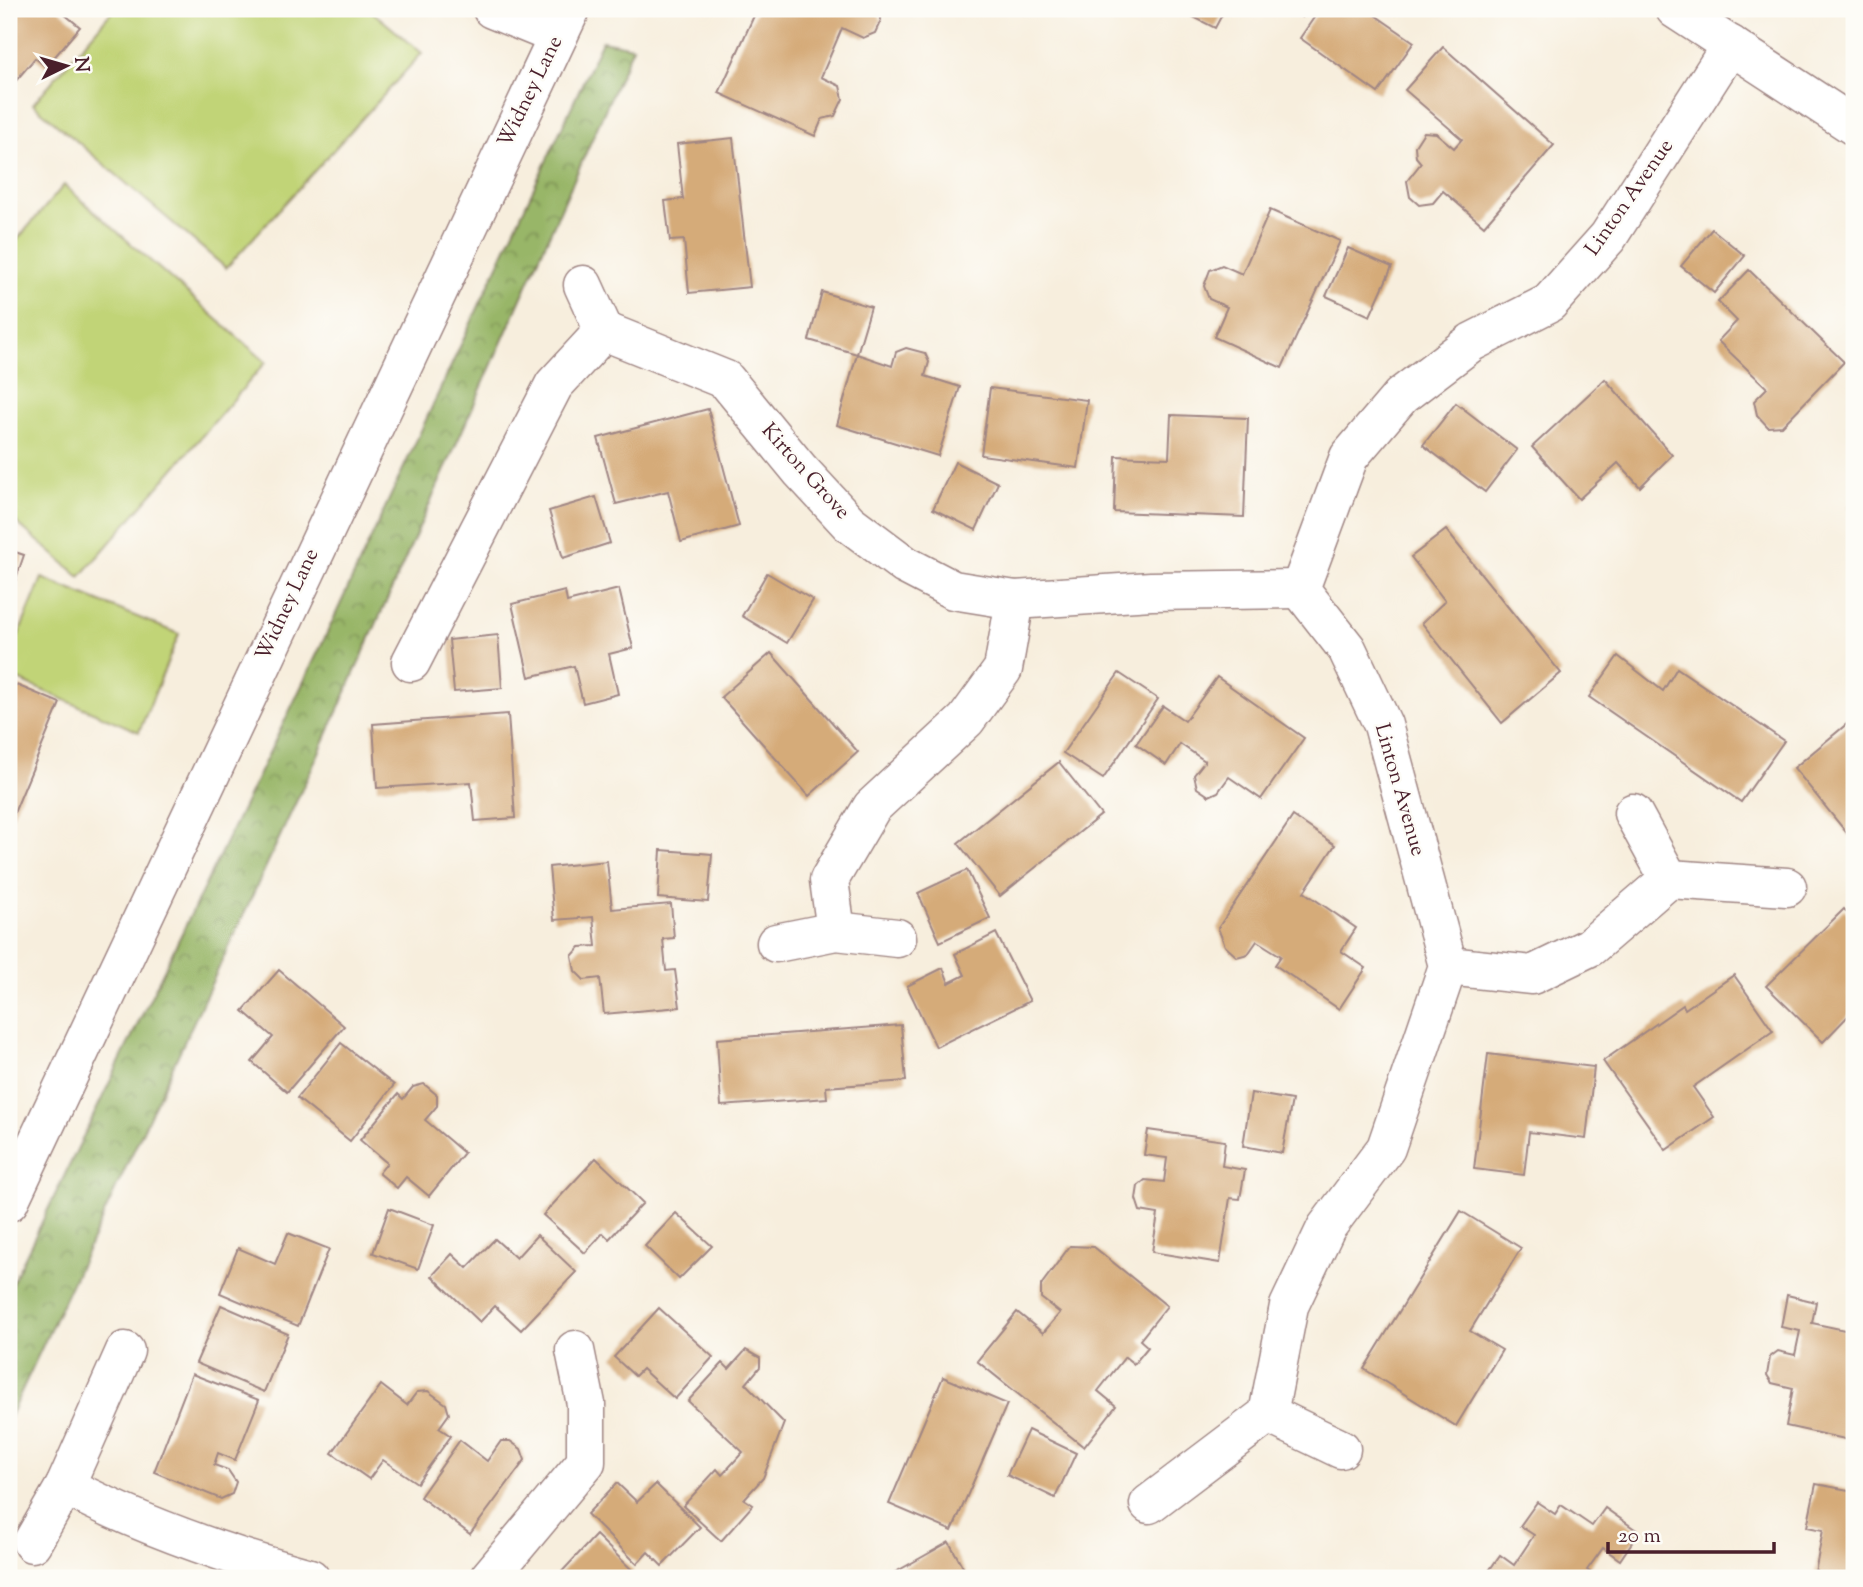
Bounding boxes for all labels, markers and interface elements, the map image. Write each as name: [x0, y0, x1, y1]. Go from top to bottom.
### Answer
street label: Widney Lane: [491, 31, 571, 153]
north arrow: [32, 32, 102, 102]
text: N: [66, 56, 95, 73]
street label: Linton Avenue: [1579, 133, 1681, 263]
street label: Kirton Grove: [754, 417, 856, 527]
street label: Widney Lane: [249, 544, 327, 666]
street label: Linton Avenue: [1366, 720, 1432, 860]
scale bar: [1608, 1510, 1774, 1554]
text: 20 m: [1618, 1522, 1661, 1552]

